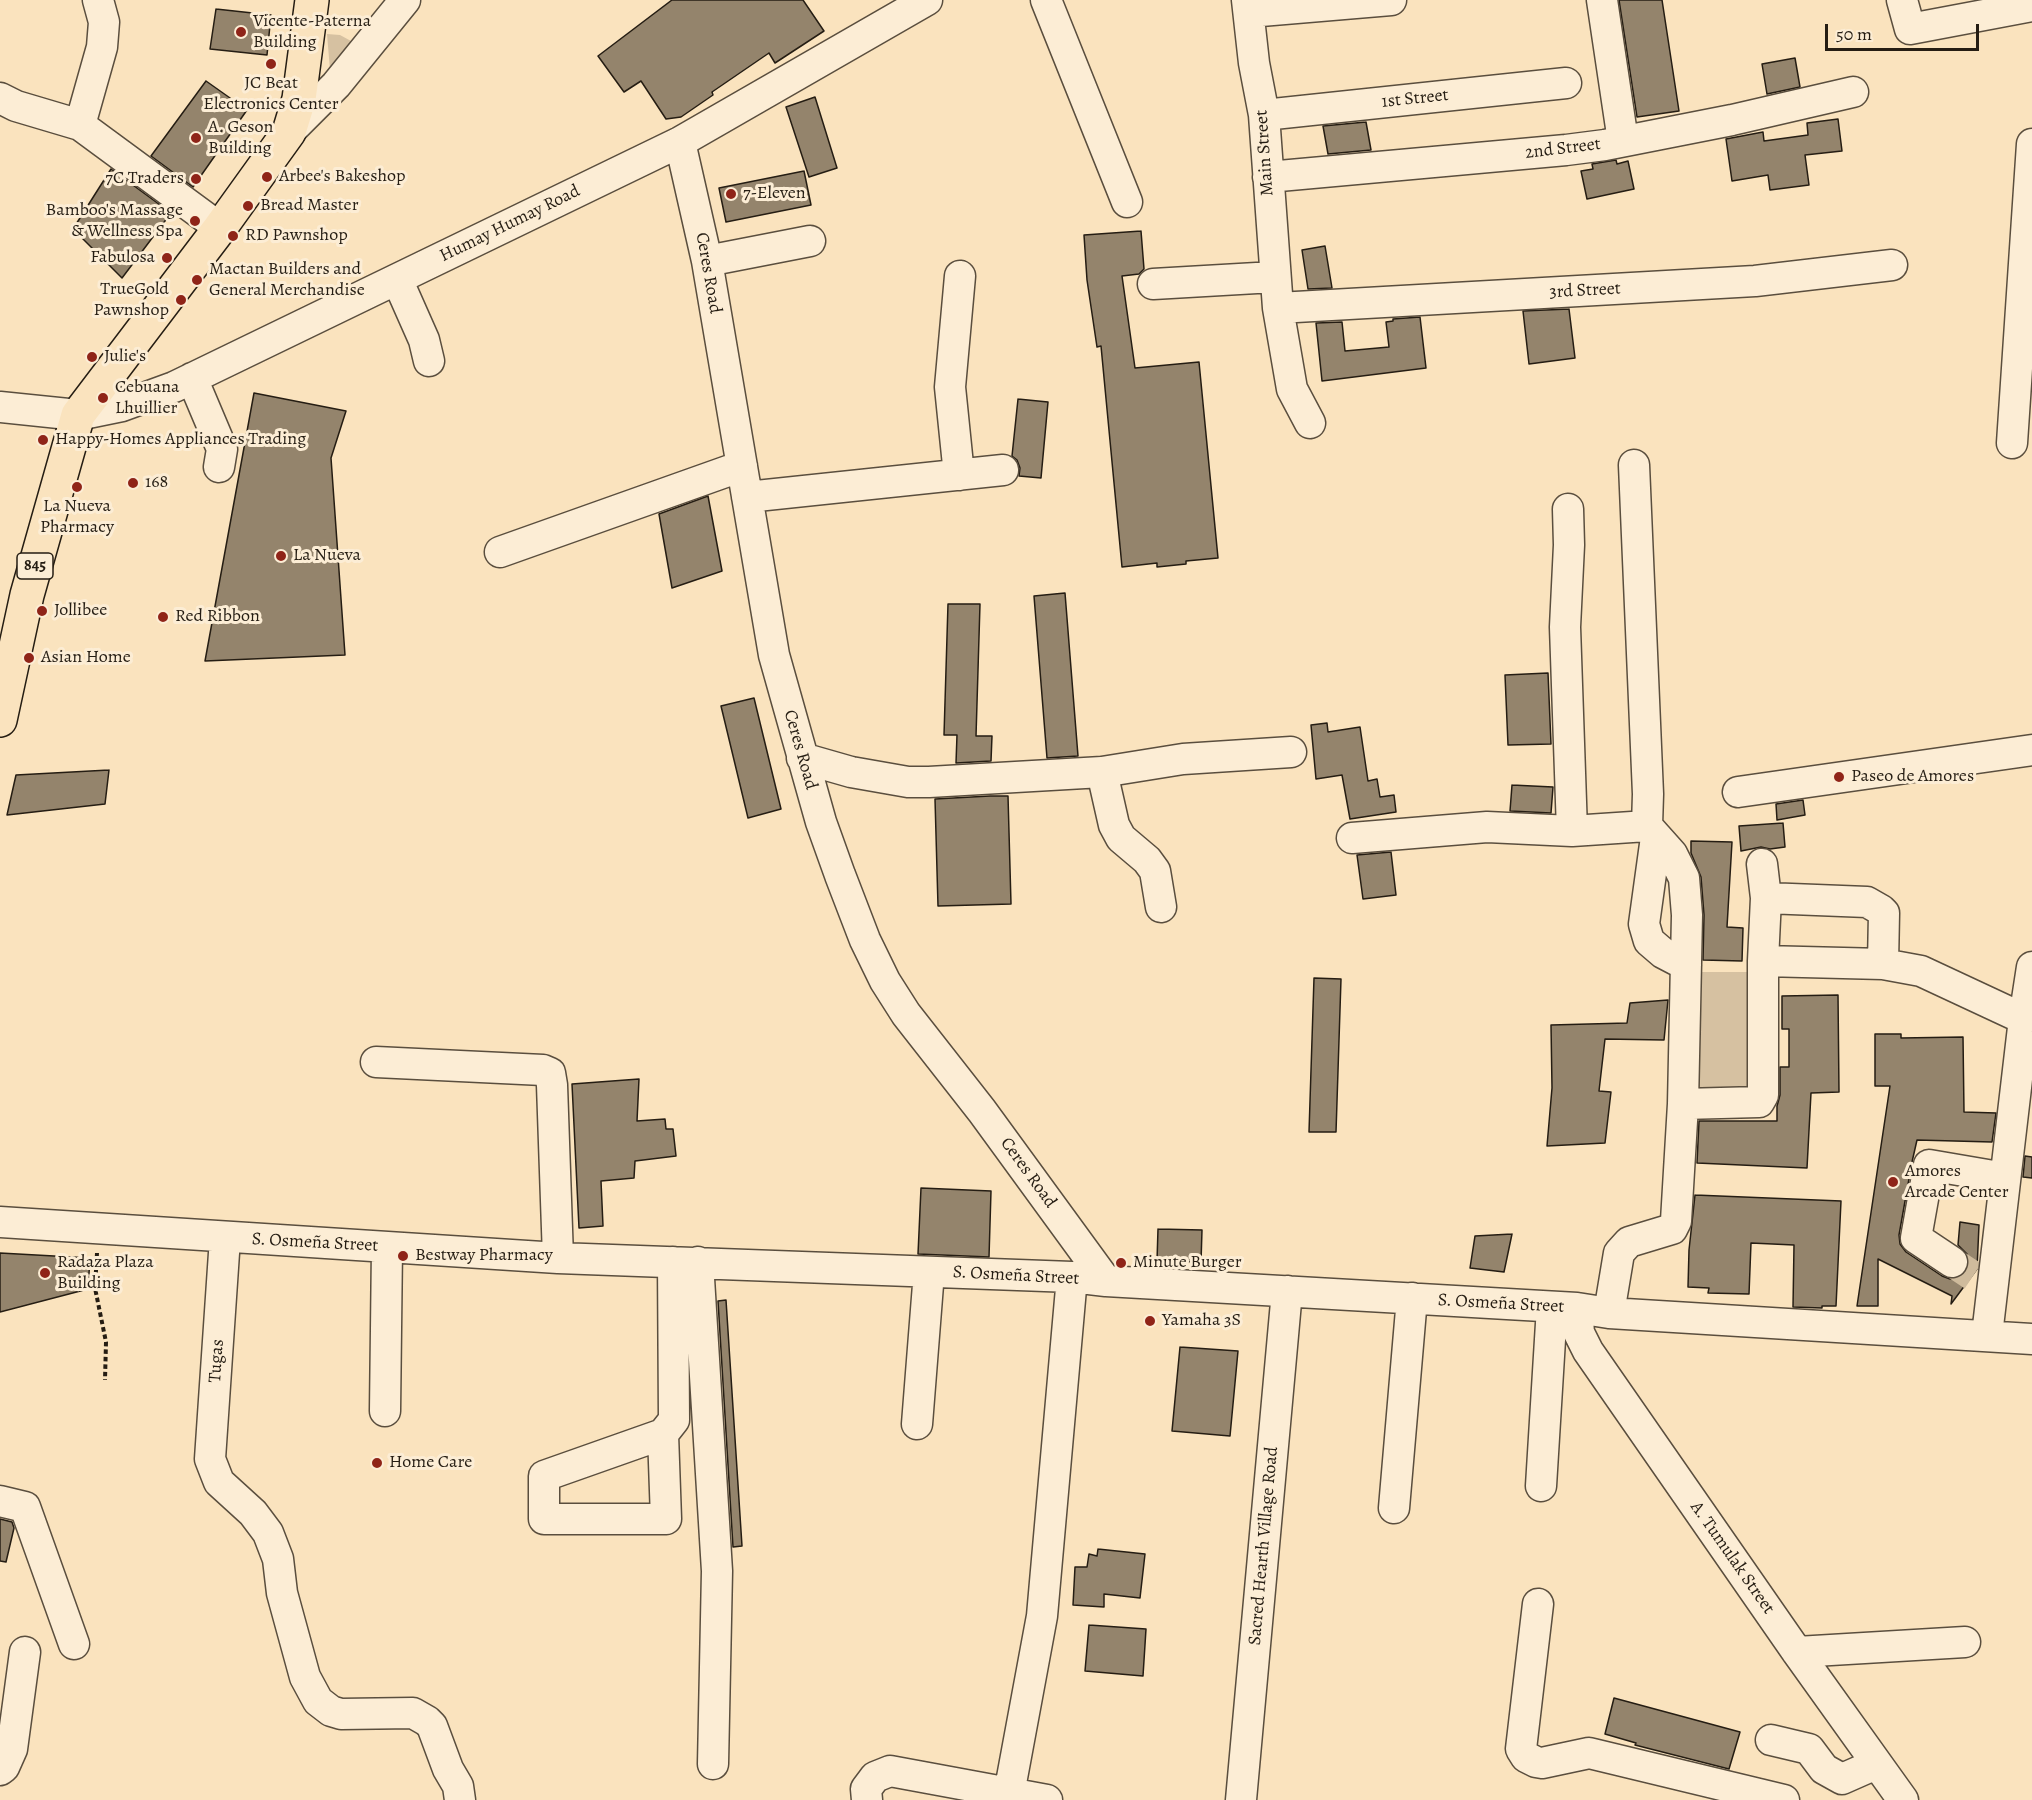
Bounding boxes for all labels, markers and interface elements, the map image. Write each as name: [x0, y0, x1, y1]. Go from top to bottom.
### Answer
place label: Vicente-Paterna Building: [253, 11, 371, 54]
scale bar: [1828, 12, 1982, 50]
text: 50 m: [1836, 22, 1872, 46]
marker: Vicente-Paterna Building: [234, 25, 248, 39]
marker: JC Beat Electronics Center: [264, 57, 278, 71]
place label: JC Beat Electronics Center: [203, 73, 339, 116]
street label: 1st Street: [1380, 85, 1450, 113]
street label: Main Street: [1251, 109, 1279, 197]
place label: A. Geson Building: [208, 117, 273, 160]
marker: A. Geson Building: [189, 131, 203, 145]
street label: 2nd Street: [1524, 134, 1602, 164]
place label: Arbee's Bakeshop: [279, 166, 405, 188]
place label: 7C Traders: [105, 168, 184, 190]
marker: Arbee's Bakeshop: [260, 170, 274, 184]
marker: 7C Traders: [189, 172, 203, 186]
street label: Humay Humay Road: [436, 181, 584, 267]
place label: 7-Eleven: [743, 183, 806, 205]
marker: 7-Eleven: [724, 187, 738, 201]
place label: Bread Master: [260, 195, 359, 217]
marker: Bread Master: [241, 199, 255, 213]
place label: Bamboo's Massage & Wellness Spa: [46, 200, 183, 242]
marker: Bamboo's Massage & Wellness Spa: [188, 214, 202, 228]
place label: RD Pawnshop: [245, 225, 348, 247]
marker: RD Pawnshop: [226, 229, 240, 243]
street label: Ceres Road: [690, 231, 726, 315]
place label: Fabulosa: [90, 247, 155, 269]
marker: Fabulosa: [160, 251, 174, 265]
place label: Mactan Builders and General Merchandise: [209, 259, 365, 302]
marker: Mactan Builders and General Merchandise: [190, 273, 204, 287]
street label: 3rd Street: [1549, 278, 1621, 304]
place label: TrueGold Pawnshop: [94, 279, 169, 322]
marker: TrueGold Pawnshop: [174, 293, 188, 307]
place label: Julie's: [104, 346, 146, 368]
marker: Julie's: [85, 350, 99, 364]
place label: Cebuana Lhuillier: [115, 377, 179, 420]
marker: Cebuana Lhuillier: [96, 391, 110, 405]
place label: Happy-Homes Appliances Trading: [55, 429, 306, 451]
marker: Happy-Homes Appliances Trading: [36, 433, 50, 447]
place label: 168: [145, 472, 168, 494]
marker: 168: [126, 476, 140, 490]
marker: La Nueva Pharmacy: [70, 480, 84, 494]
place label: La Nueva Pharmacy: [40, 496, 114, 538]
place label: La Nueva: [293, 545, 361, 567]
marker: La Nueva: [274, 549, 288, 563]
road number: 845: [17, 553, 53, 579]
place label: Jollibee: [54, 600, 107, 622]
marker: Jollibee: [35, 604, 49, 618]
place label: Red Ribbon: [175, 606, 260, 628]
marker: Red Ribbon: [156, 610, 170, 624]
place label: Asian Home: [41, 647, 131, 669]
marker: Asian Home: [22, 651, 36, 665]
street label: Ceres Road: [778, 708, 822, 792]
place label: Paseo de Amores: [1851, 766, 1974, 788]
marker: Paseo de Amores: [1832, 770, 1846, 784]
street label: Ceres Road: [995, 1133, 1061, 1213]
place label: Amores Arcade Center: [1905, 1161, 2009, 1204]
marker: Amores Arcade Center: [1886, 1175, 1900, 1189]
street label: S. Osmeña Street: [251, 1229, 379, 1257]
place label: Bestway Pharmacy: [415, 1245, 553, 1267]
marker: Bestway Pharmacy: [396, 1249, 410, 1263]
place label: Radaza Plaza Building: [57, 1252, 154, 1294]
place label: Minute Burger: [1133, 1252, 1242, 1274]
marker: Minute Burger: [1114, 1256, 1128, 1270]
street label: S. Osmeña Street: [952, 1262, 1080, 1290]
marker: Radaza Plaza Building: [38, 1266, 52, 1280]
street label: S. Osmeña Street: [1437, 1290, 1565, 1318]
place label: Yamaha 3S: [1162, 1310, 1241, 1332]
marker: Yamaha 3S: [1143, 1314, 1157, 1328]
street label: Tugas: [205, 1339, 229, 1383]
street label: Sacred Hearth Village Road: [1245, 1446, 1283, 1646]
place label: Home Care: [389, 1452, 472, 1474]
marker: Home Care: [370, 1456, 384, 1470]
street label: A. Tumulak Street: [1685, 1497, 1779, 1619]

